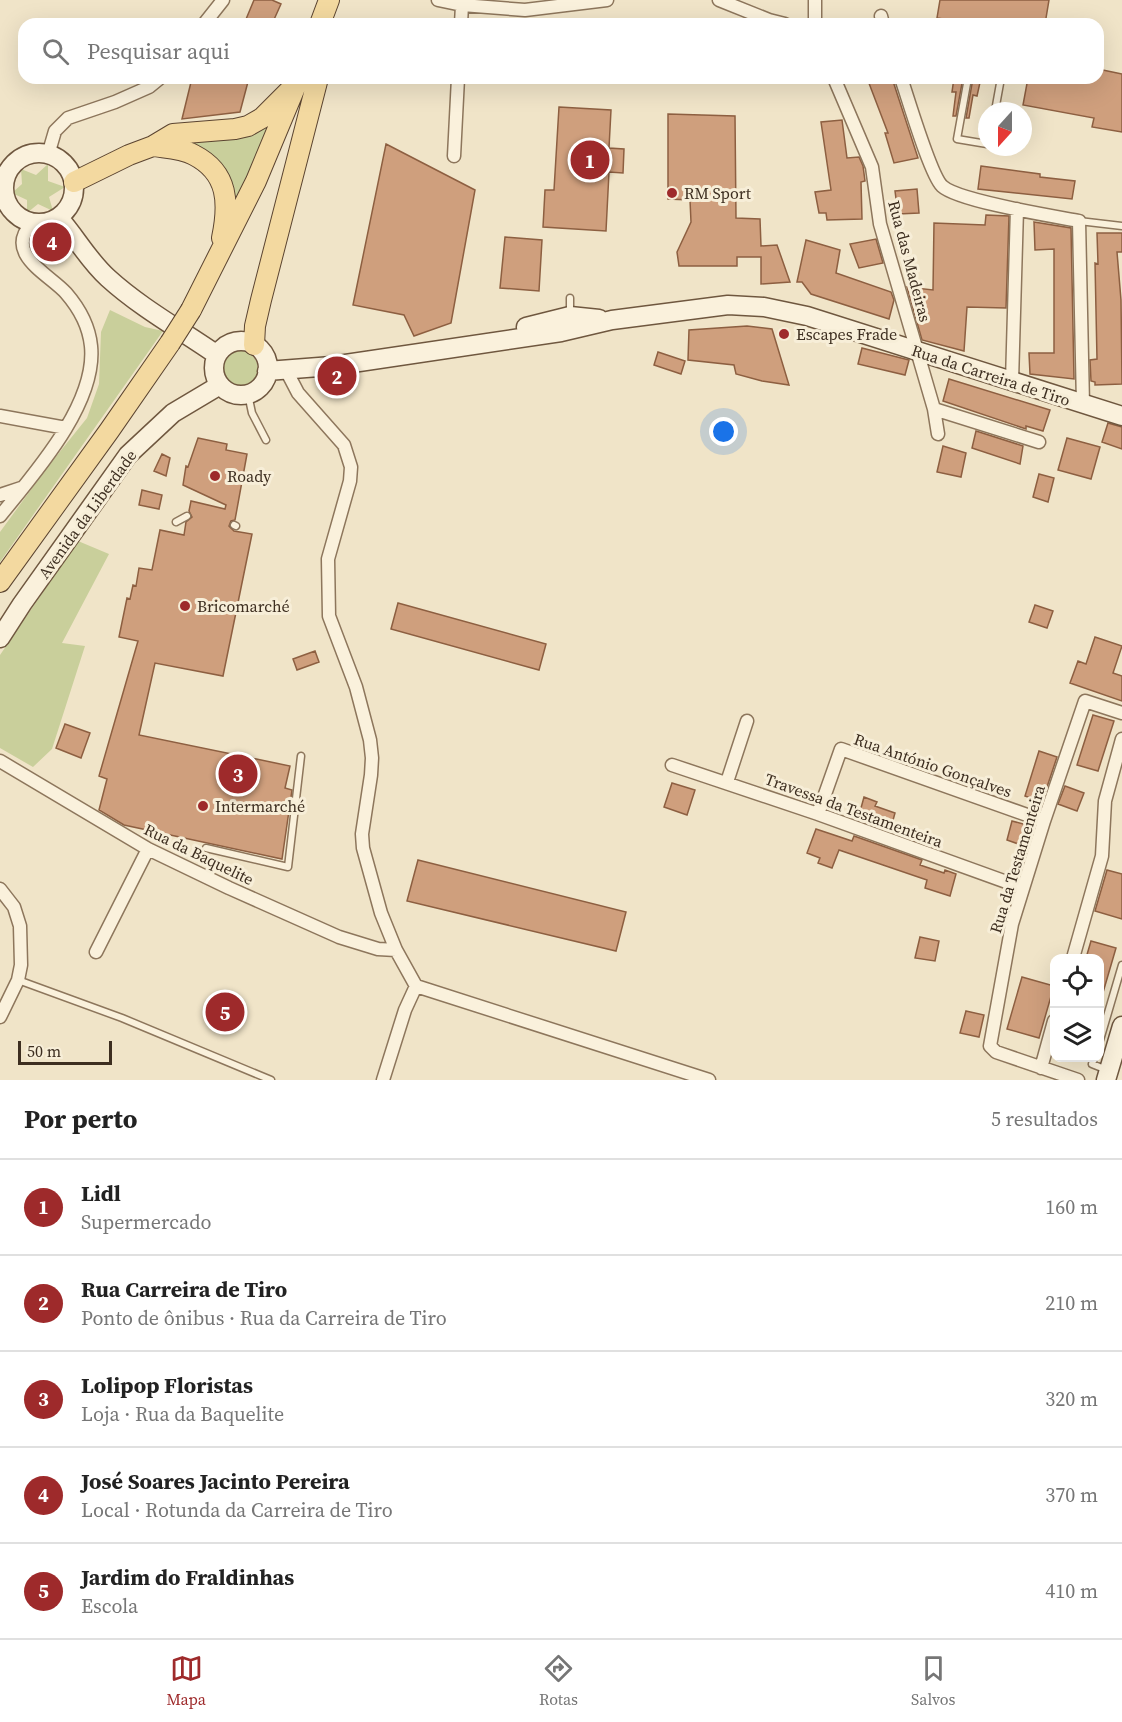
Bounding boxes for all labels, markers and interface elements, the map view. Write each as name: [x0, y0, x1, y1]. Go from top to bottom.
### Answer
search box: [18, 18, 1104, 84]
icon: search: [39, 35, 72, 68]
text: Pesquisar aqui: [87, 36, 230, 66]
north arrow: [978, 102, 1032, 156]
pin: 1: [570, 138, 610, 182]
place label: RM Sport: [684, 182, 752, 204]
marker: RM Sport: [665, 186, 679, 200]
street label: Rua das Madeiras: [883, 198, 937, 324]
pin: 4: [32, 220, 72, 264]
place label: Escapes Frade: [796, 323, 897, 345]
marker: Escapes Frade: [777, 327, 791, 341]
street label: Rua da Carreira de Tiro: [909, 339, 1073, 411]
pin: 2: [318, 354, 356, 398]
your location: [709, 417, 738, 446]
street label: Avenida da Liberdade: [33, 445, 141, 583]
place label: Roady: [227, 465, 272, 487]
marker: Roady: [208, 469, 222, 483]
place label: Bricomarché: [197, 595, 290, 617]
marker: Bricomarché: [178, 599, 192, 613]
street label: Rua António Gonçalves: [851, 728, 1015, 802]
pin: 3: [218, 752, 258, 796]
street label: Travessa da Testamenteira: [762, 768, 947, 853]
street label: Rua da Testamenteira: [984, 781, 1050, 936]
place label: Intermarché: [215, 795, 305, 817]
marker: Intermarché: [196, 799, 210, 813]
street label: Rua da Baquelite: [141, 818, 257, 890]
map controls: [1050, 954, 1104, 1062]
button: locate: [1050, 954, 1104, 1008]
pin: 5: [206, 990, 244, 1034]
button: layers: [1050, 1008, 1104, 1062]
scale bar: [18, 1038, 112, 1066]
text: 50 m: [27, 1040, 61, 1062]
text: Por perto: [24, 1101, 138, 1137]
text: 5 resultados: [991, 1105, 1098, 1133]
text: Lidl: [81, 1178, 121, 1208]
text: 1: [38, 1193, 49, 1221]
text: 160 m: [1045, 1193, 1098, 1221]
text: Supermercado: [81, 1208, 212, 1236]
text: Rua Carreira de Tiro: [81, 1274, 287, 1304]
text: 2: [38, 1289, 49, 1317]
text: 210 m: [1045, 1289, 1098, 1317]
text: Ponto de ônibus · Rua da Carreira de Tiro: [81, 1304, 447, 1332]
text: Lolipop Floristas: [81, 1370, 253, 1400]
text: 3: [38, 1385, 49, 1413]
text: 320 m: [1045, 1385, 1098, 1413]
text: Loja · Rua da Baquelite: [81, 1400, 284, 1428]
text: José Soares Jacinto Pereira: [81, 1466, 350, 1496]
text: 4: [38, 1481, 49, 1509]
text: 370 m: [1045, 1481, 1098, 1509]
text: Local · Rotunda da Carreira de Tiro: [81, 1496, 393, 1524]
text: Jardim do Fraldinhas: [81, 1562, 294, 1592]
text: 5: [38, 1577, 49, 1605]
text: 410 m: [1045, 1577, 1098, 1605]
text: Escola: [81, 1592, 138, 1620]
tab: Mapa: [166, 1652, 206, 1710]
tab: Rotas: [539, 1652, 578, 1710]
tab: Salvos: [911, 1652, 955, 1710]

